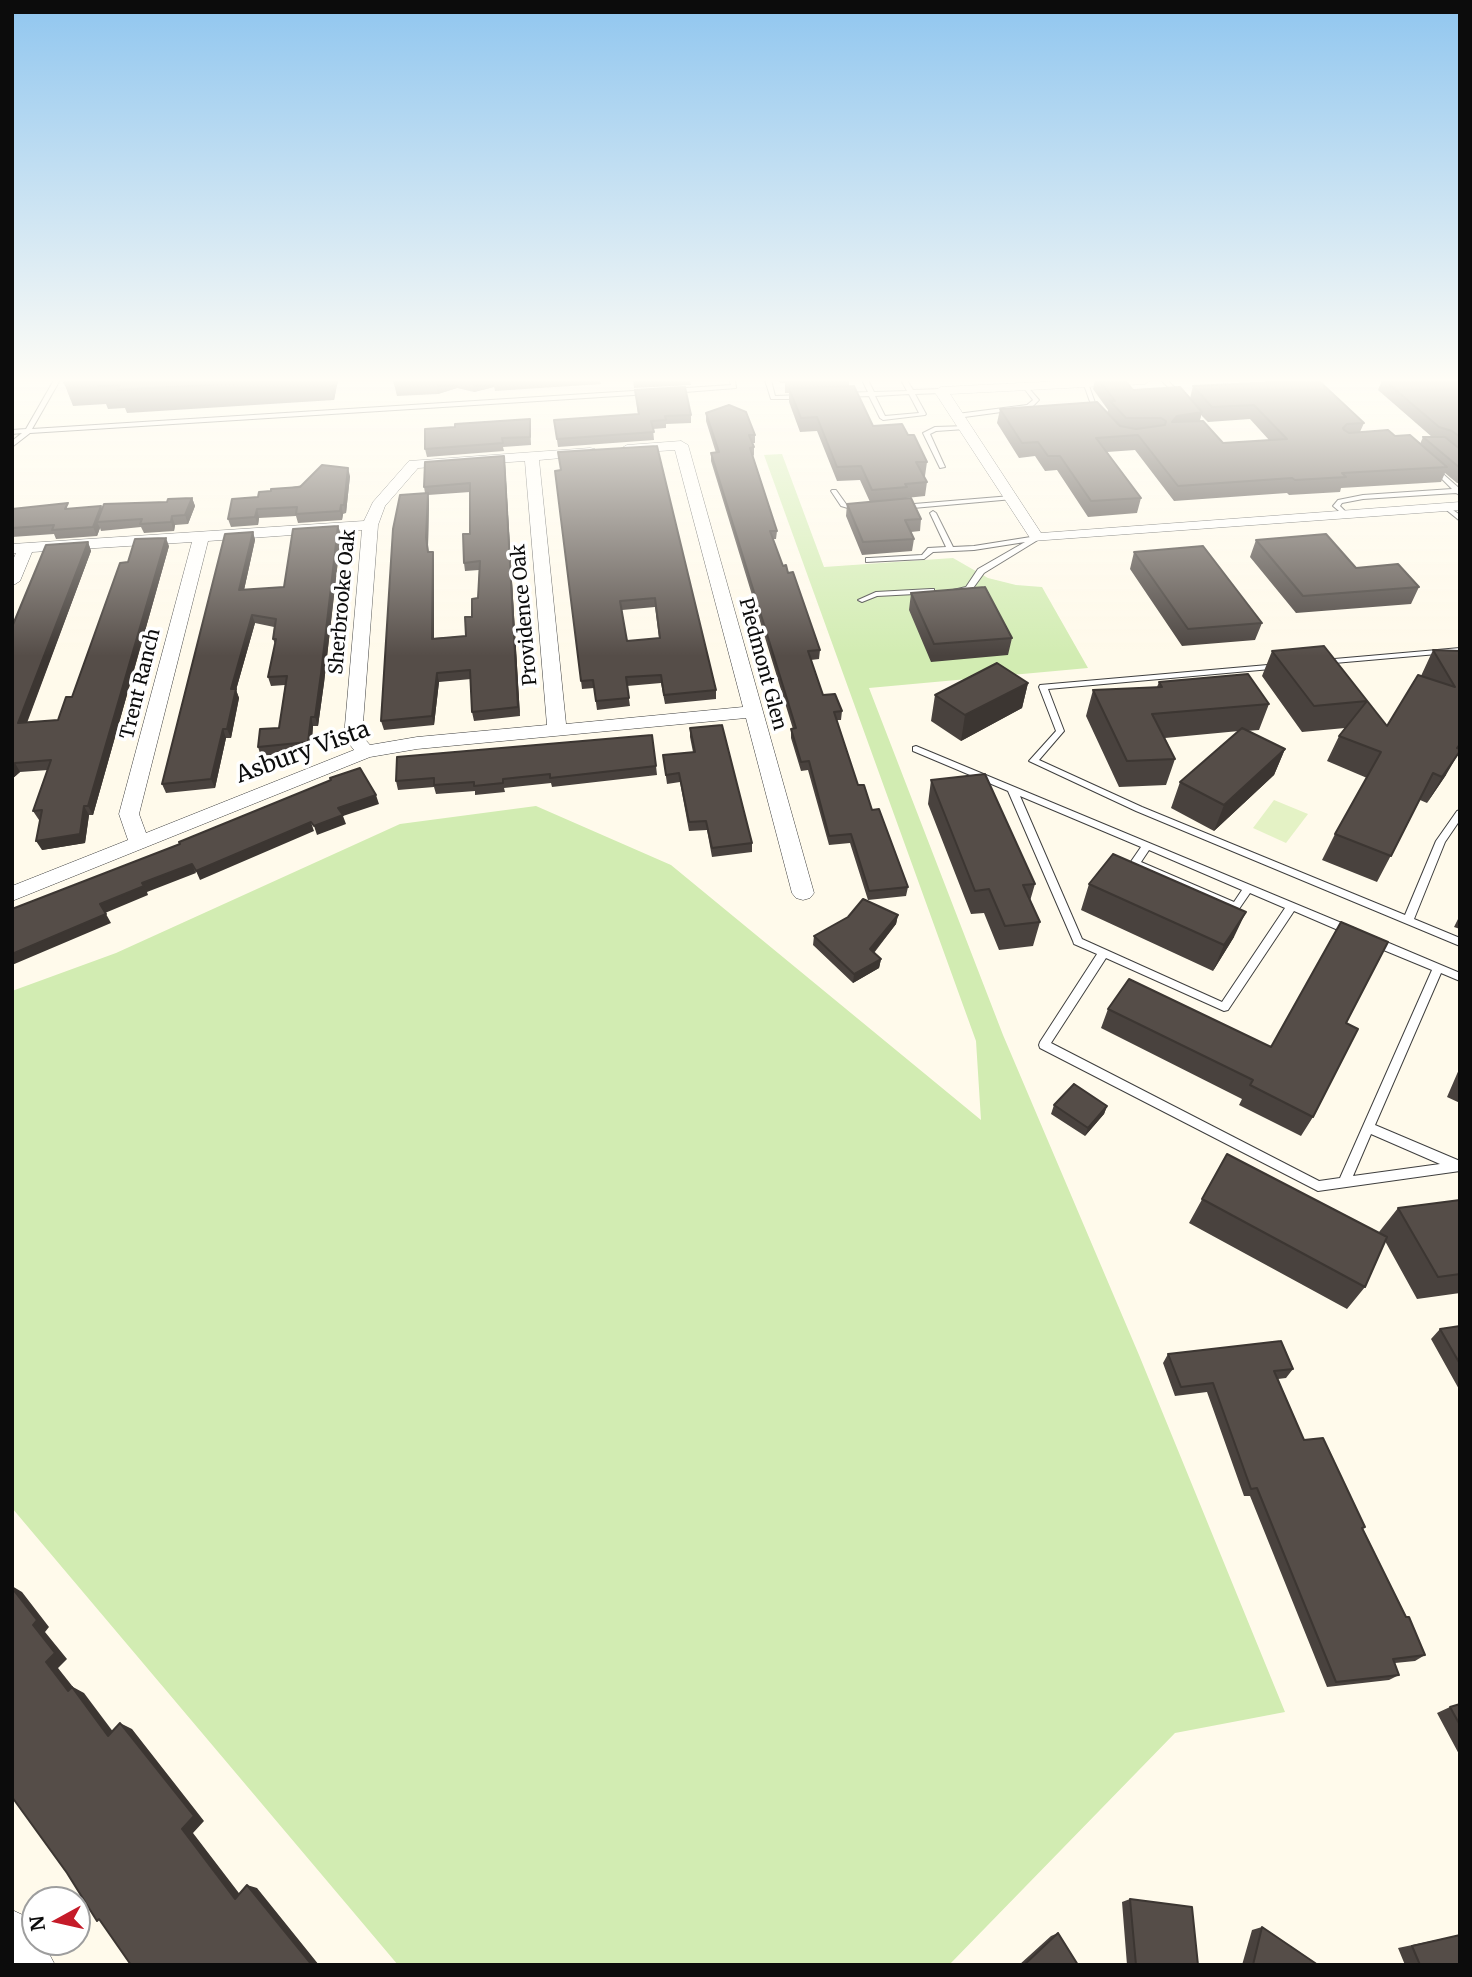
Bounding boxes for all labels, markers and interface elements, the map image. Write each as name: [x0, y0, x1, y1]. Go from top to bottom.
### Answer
street label: Sherbrooke Oak: [325, 528, 361, 676]
street label: Providence Oak: [507, 543, 543, 687]
street label: Piedmont Glen: [733, 595, 791, 733]
street label: Trent Ranch: [116, 626, 166, 742]
street label: Asbury Vista: [232, 716, 374, 790]
north arrow: [21, 1886, 91, 1956]
text: N: [24, 1915, 50, 1933]

